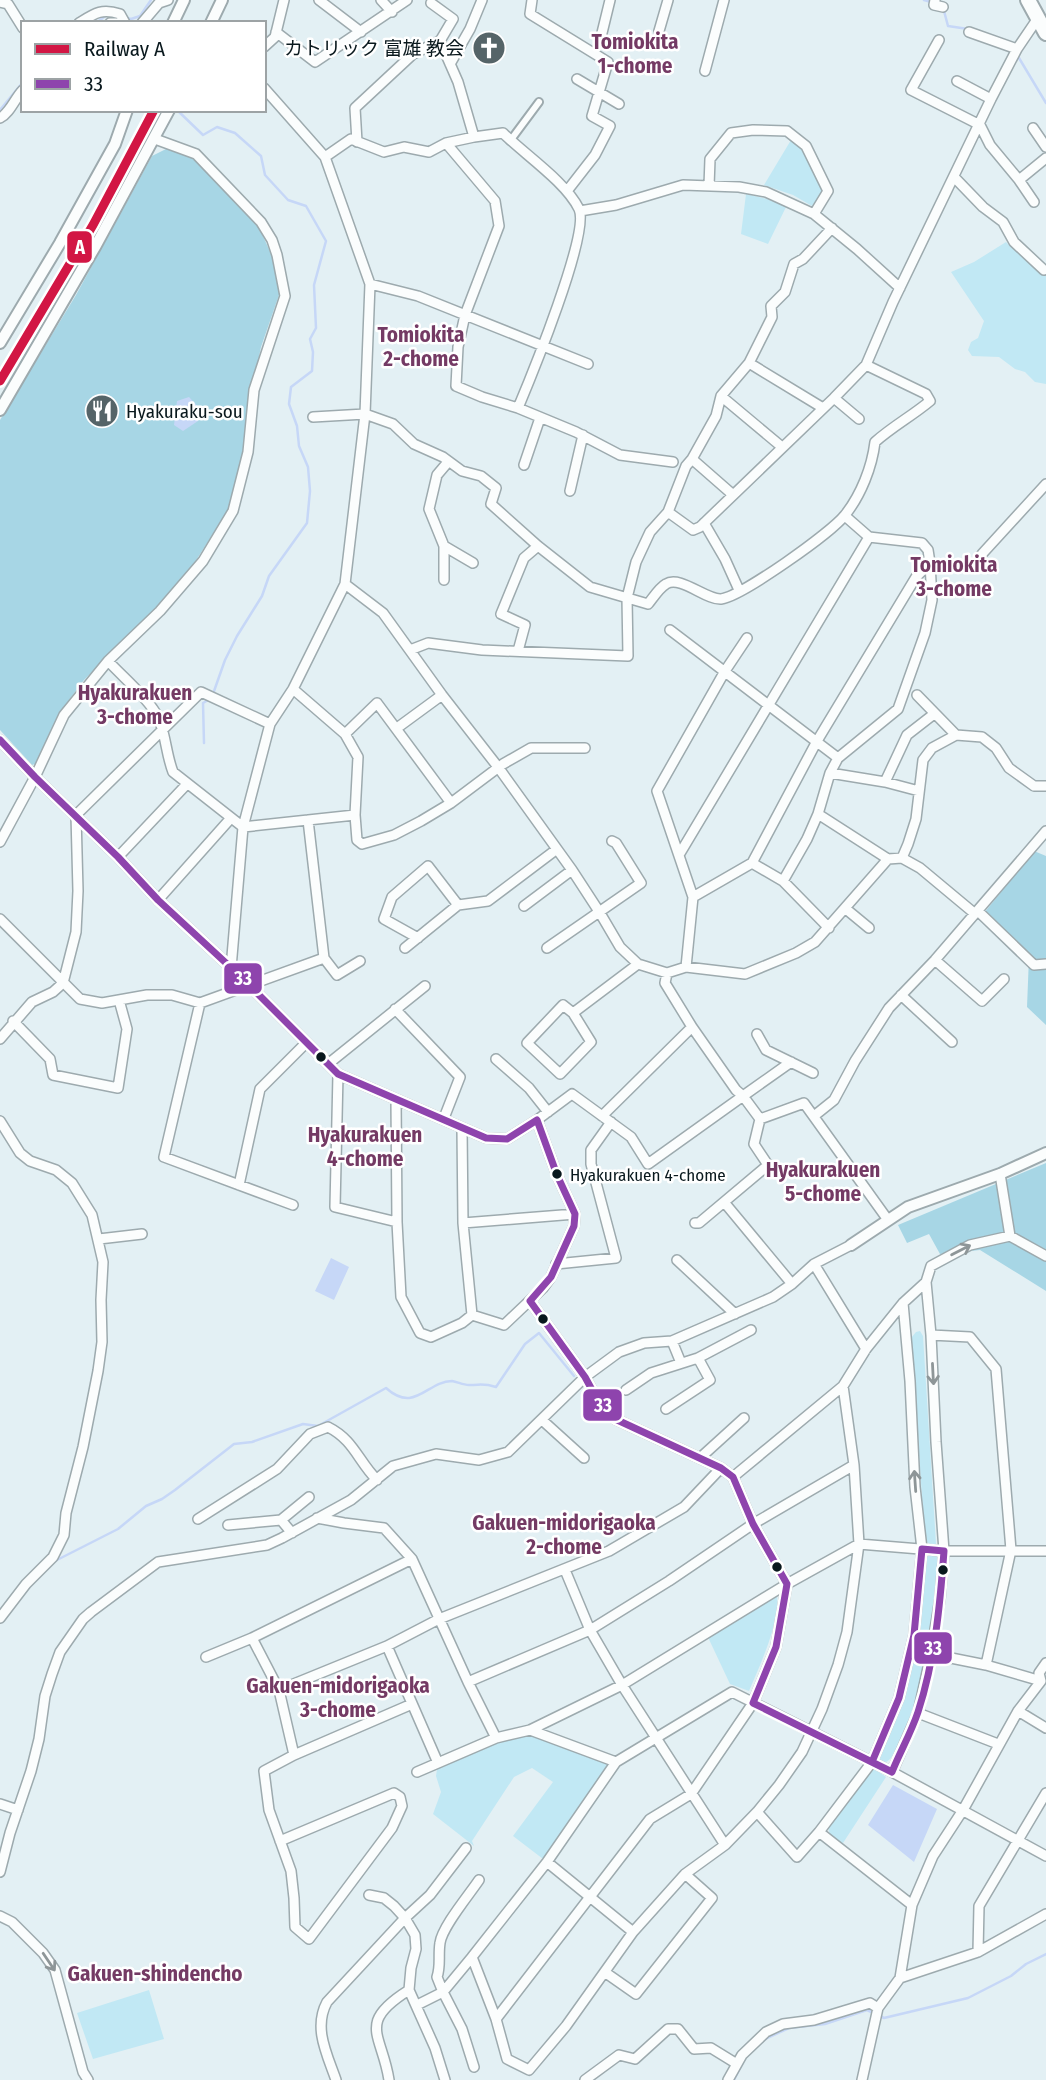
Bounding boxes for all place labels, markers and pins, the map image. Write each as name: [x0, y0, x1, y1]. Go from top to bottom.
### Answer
church icon: カトリック 富雄 教会: [470, 29, 508, 67]
place label: カトリック 富雄 教会: [284, 37, 464, 60]
restaurant icon: Hyakuraku-sou: [83, 392, 121, 430]
place label: Hyakuraku-sou: [126, 400, 243, 423]
unlabelled marker: [314, 1050, 328, 1064]
place label: Hyakurakuen 4-chome: [570, 1165, 726, 1186]
marker: Hyakurakuen 4-chome: [550, 1167, 564, 1181]
unlabelled marker: [536, 1312, 550, 1326]
unlabelled marker: [770, 1560, 784, 1574]
unlabelled marker: [936, 1563, 950, 1577]

